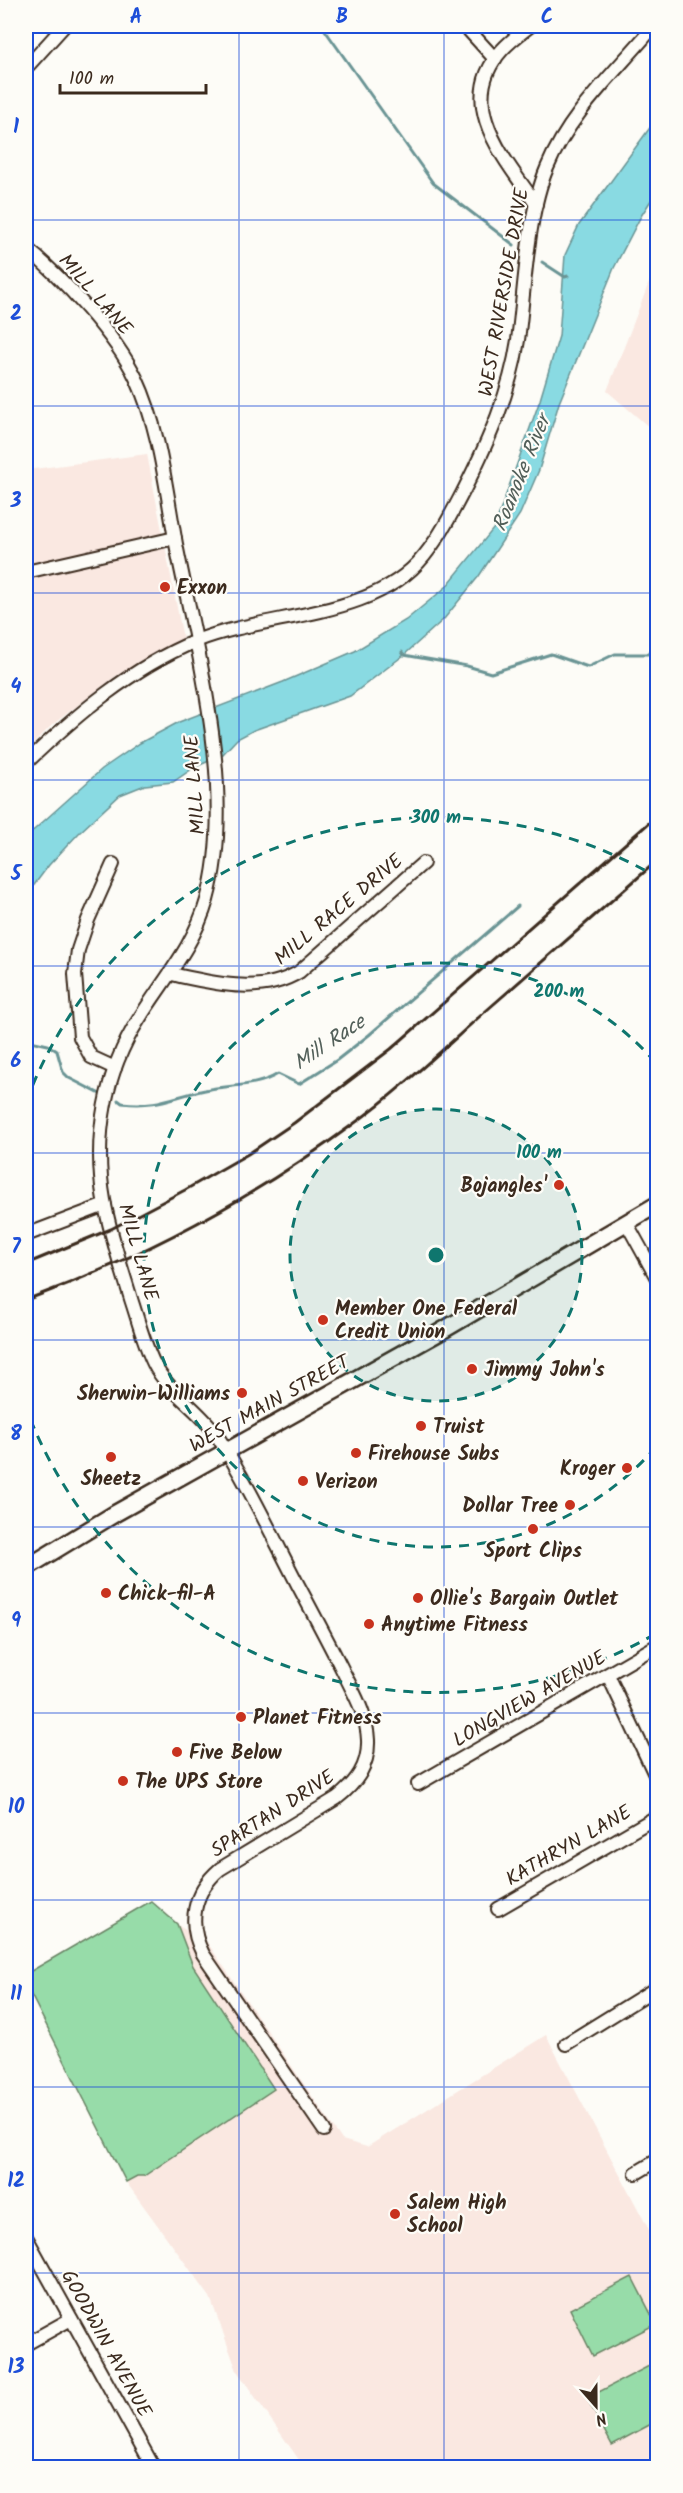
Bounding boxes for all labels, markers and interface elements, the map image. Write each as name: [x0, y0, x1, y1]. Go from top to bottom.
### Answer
text: A: [130, 2, 142, 34]
text: B: [336, 2, 348, 34]
text: C: [541, 2, 553, 34]
scale bar: [60, 57, 206, 95]
text: 100 m: [69, 65, 114, 94]
text: 1: [13, 112, 19, 144]
street label: WEST RIVERSIDE DRIVE: [471, 184, 539, 399]
street label: MILL LANE: [50, 247, 140, 345]
text: 2: [10, 299, 22, 331]
water label: Roanoke River: [484, 407, 562, 537]
text: 3: [10, 486, 22, 518]
place label: Exxon: [177, 573, 227, 605]
marker: Exxon: [158, 580, 172, 594]
text: 4: [11, 672, 22, 704]
street label: MILL LANE: [176, 732, 215, 836]
text: 300 m: [410, 804, 461, 833]
street label: MILL RACE DRIVE: [268, 846, 412, 974]
text: 5: [10, 859, 23, 891]
text: 200 m: [534, 978, 585, 1007]
water label: Mill Race: [287, 1005, 375, 1080]
text: 6: [11, 1046, 22, 1078]
text: 100 m: [516, 1139, 562, 1168]
place label: Bojangles': [460, 1171, 549, 1203]
marker: Bojangles': [552, 1178, 566, 1192]
street label: MILL LANE: [108, 1200, 167, 1306]
text: 7: [11, 1232, 21, 1264]
centre of rings: [426, 1245, 446, 1265]
place label: Member One Federal Credit Union: [335, 1294, 518, 1349]
marker: Member One Federal Credit Union: [316, 1313, 330, 1327]
street label: WEST MAIN STREET: [184, 1346, 358, 1462]
place label: Jimmy John's: [484, 1355, 605, 1387]
marker: Jimmy John's: [465, 1362, 479, 1376]
place label: Sherwin-Williams: [77, 1379, 231, 1411]
marker: Sherwin-Williams: [235, 1386, 249, 1400]
place label: Truist: [433, 1412, 485, 1444]
text: 8: [10, 1419, 22, 1451]
marker: Truist: [414, 1419, 428, 1433]
place label: Firehouse Subs: [368, 1439, 500, 1471]
marker: Firehouse Subs: [349, 1446, 363, 1460]
marker: Sheetz: [104, 1450, 118, 1464]
place label: Kroger: [560, 1454, 616, 1486]
marker: Kroger: [620, 1461, 634, 1475]
place label: Sheetz: [81, 1464, 141, 1496]
place label: Verizon: [315, 1467, 378, 1499]
marker: Verizon: [296, 1474, 310, 1488]
place label: Dollar Tree: [462, 1491, 558, 1523]
marker: Dollar Tree: [563, 1498, 577, 1512]
marker: Sport Clips: [526, 1522, 540, 1536]
place label: Sport Clips: [484, 1536, 583, 1568]
place label: Chick-fil-A: [118, 1579, 216, 1611]
place label: Ollie's Bargain Outlet: [430, 1584, 619, 1616]
marker: Chick-fil-A: [99, 1586, 113, 1600]
marker: Ollie's Bargain Outlet: [411, 1591, 425, 1605]
text: 9: [11, 1606, 21, 1638]
place label: Anytime Fitness: [381, 1610, 528, 1642]
marker: Anytime Fitness: [362, 1617, 376, 1631]
street label: LONGVIEW AVENUE: [447, 1642, 614, 1757]
place label: Planet Fitness: [253, 1703, 382, 1735]
marker: Planet Fitness: [234, 1710, 248, 1724]
place label: Five Below: [189, 1738, 283, 1770]
marker: Five Below: [170, 1745, 184, 1759]
street label: SPARTAN DRIVE: [204, 1762, 343, 1867]
place label: The UPS Store: [135, 1767, 263, 1799]
marker: The UPS Store: [116, 1774, 130, 1788]
text: 10: [8, 1792, 25, 1824]
street label: KATHRYN LANE: [500, 1797, 639, 1896]
text: 11: [10, 1979, 22, 2011]
text: 12: [7, 2166, 25, 2198]
place label: Salem High School: [407, 2188, 507, 2243]
marker: Salem High School: [388, 2207, 402, 2221]
street label: GOODWIN AVENUE: [51, 2264, 160, 2425]
text: 13: [8, 2352, 25, 2384]
north arrow: [566, 2376, 626, 2436]
text: N: [592, 2405, 610, 2432]

